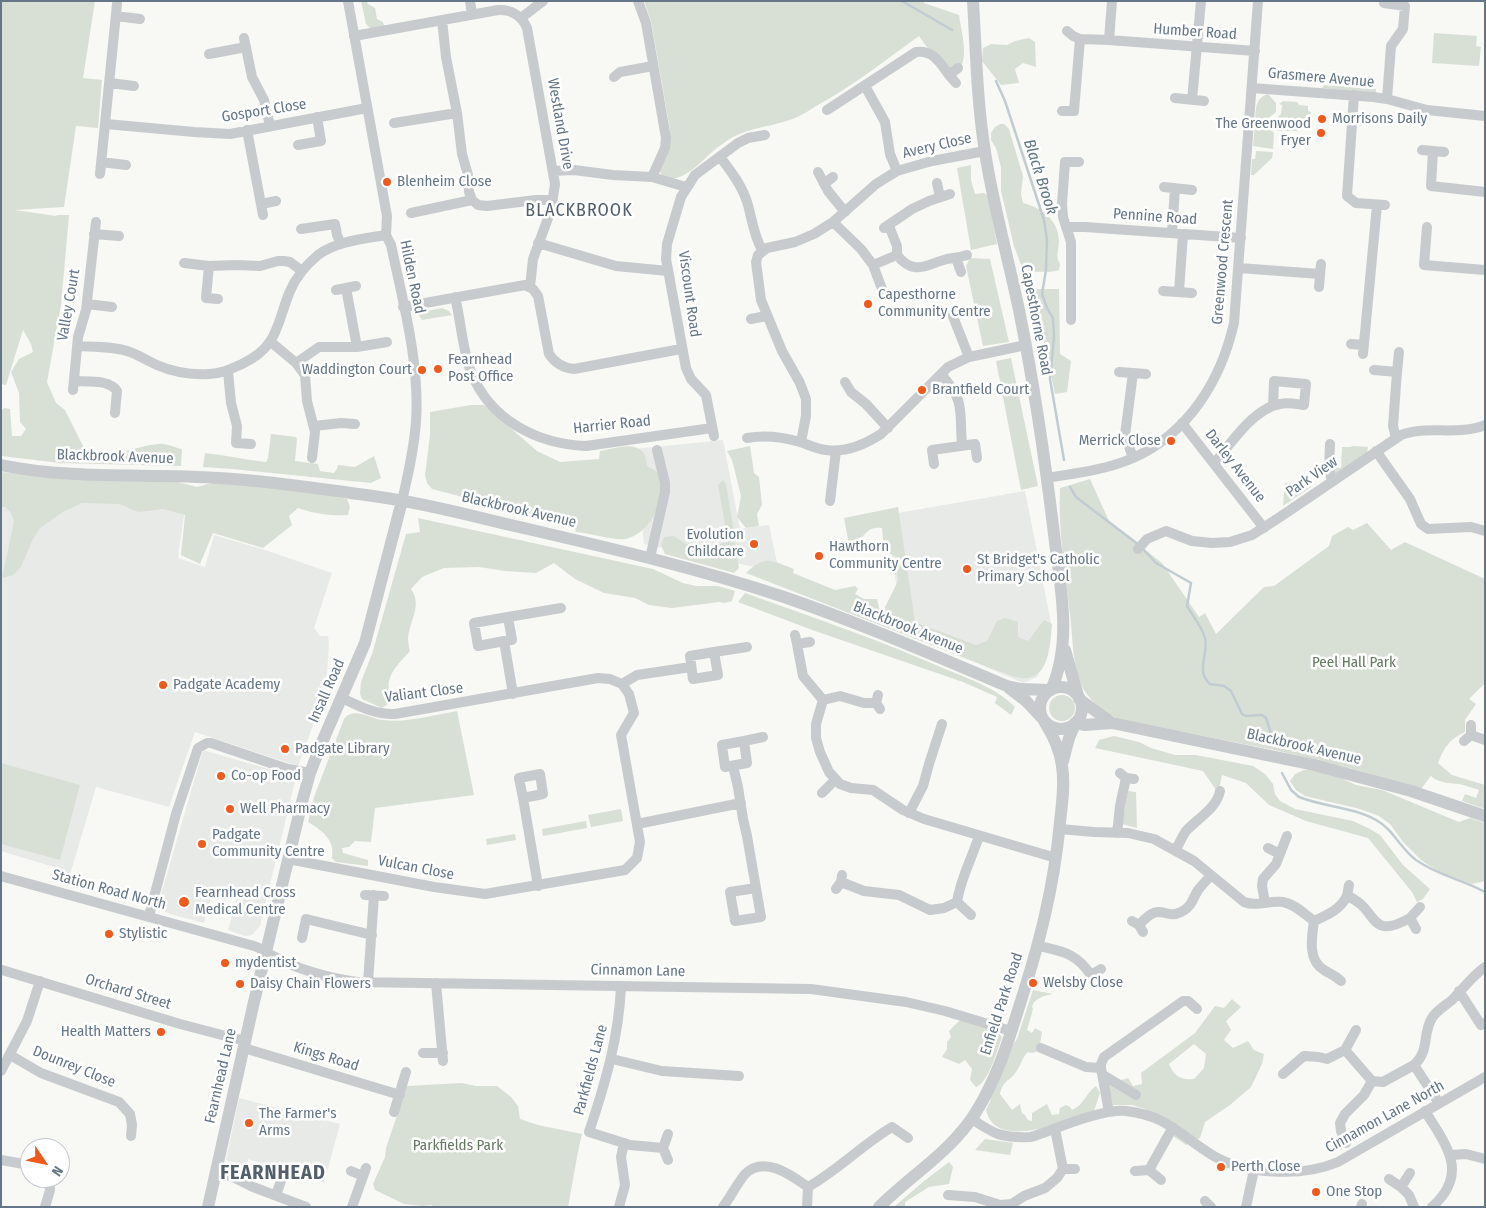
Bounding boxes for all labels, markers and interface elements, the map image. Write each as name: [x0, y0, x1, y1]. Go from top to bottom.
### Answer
street label: Humber Road: [1153, 20, 1237, 44]
street label: Grasmere Avenue: [1267, 64, 1375, 92]
street label: Westland Drive: [543, 77, 577, 171]
street label: Gosport Close: [220, 95, 308, 127]
place label: Morrisons Daily: [1332, 110, 1427, 128]
marker: Morrisons Daily: [1316, 113, 1328, 125]
place label: The Greenwood Fryer: [1215, 115, 1311, 150]
marker: The Greenwood Fryer: [1315, 127, 1327, 139]
street label: Avery Close: [901, 129, 973, 163]
water label: Black Brook: [1019, 137, 1061, 217]
place label: Blenheim Close: [397, 173, 492, 191]
marker: Blenheim Close: [381, 176, 393, 188]
street label: Greenwood Crescent: [1209, 199, 1237, 325]
district label: BLACKBROOK: [524, 200, 634, 222]
street label: Pennine Road: [1112, 205, 1198, 229]
street label: Hilden Road: [395, 239, 429, 315]
street label: Viscount Road: [674, 250, 704, 338]
street label: Capesthorne Road: [1016, 263, 1056, 377]
street label: Valley Court: [54, 268, 84, 342]
place label: Capesthorne Community Centre: [878, 286, 991, 321]
marker: Capesthorne Community Centre: [862, 298, 874, 310]
place label: Fearnhead Post Office: [448, 351, 514, 386]
place label: Waddington Court: [302, 361, 412, 379]
marker: Fearnhead Post Office: [432, 363, 444, 375]
marker: Waddington Court: [416, 364, 428, 376]
place label: Brantfield Court: [932, 381, 1029, 399]
marker: Brantfield Court: [916, 384, 928, 396]
street label: Harrier Road: [572, 412, 652, 438]
street label: Darley Avenue: [1201, 426, 1269, 506]
place label: Merrick Close: [1079, 432, 1161, 450]
marker: Merrick Close: [1165, 435, 1177, 447]
street label: Blackbrook Avenue: [56, 446, 174, 468]
street label: Park View: [1283, 453, 1341, 501]
street label: Blackbrook Avenue: [460, 488, 578, 532]
place label: Evolution Childcare: [686, 526, 744, 561]
marker: Evolution Childcare: [748, 538, 760, 550]
place label: Hawthorn Community Centre: [829, 538, 942, 573]
marker: Hawthorn Community Centre: [813, 550, 825, 562]
place label: St Bridget's Catholic Primary School: [977, 551, 1100, 586]
marker: St Bridget's Catholic Primary School: [961, 563, 973, 575]
street label: Blackbrook Avenue: [850, 598, 966, 658]
park label: Peel Hall Park: [1312, 654, 1396, 672]
street label: Insall Road: [305, 656, 349, 726]
place label: Padgate Academy: [173, 676, 280, 694]
marker: Padgate Academy: [157, 679, 169, 691]
street label: Valiant Close: [384, 679, 464, 707]
street label: Blackbrook Avenue: [1245, 725, 1363, 769]
place label: Padgate Library: [295, 740, 390, 758]
marker: Padgate Library: [279, 743, 291, 755]
place label: Co-op Food: [231, 767, 301, 785]
marker: Co-op Food: [215, 770, 227, 782]
place label: Well Pharmacy: [240, 800, 330, 818]
marker: Well Pharmacy: [224, 803, 236, 815]
place label: Padgate Community Centre: [212, 826, 325, 861]
marker: Padgate Community Centre: [196, 838, 208, 850]
street label: Vulcan Close: [376, 852, 456, 884]
street label: Station Road North: [50, 866, 168, 914]
place label: Fearnhead Cross Medical Centre: [195, 884, 296, 919]
marker: Fearnhead Cross Medical Centre: [177, 895, 191, 909]
place label: Stylistic: [119, 925, 167, 943]
marker: Stylistic: [103, 928, 115, 940]
street label: Enfield Park Road: [977, 950, 1027, 1058]
place label: mydentist: [235, 954, 296, 972]
marker: mydentist: [219, 957, 231, 969]
street label: Cinnamon Lane: [591, 961, 685, 981]
street label: Orchard Street: [83, 970, 173, 1014]
place label: Welsby Close: [1043, 974, 1123, 992]
place label: Daisy Chain Flowers: [250, 975, 371, 993]
marker: Welsby Close: [1027, 977, 1039, 989]
marker: Daisy Chain Flowers: [234, 978, 246, 990]
place label: Health Matters: [61, 1023, 151, 1041]
street label: Parkfields Lane: [570, 1023, 612, 1117]
marker: Health Matters: [155, 1026, 167, 1038]
street label: Fearnhead Lane: [201, 1027, 241, 1125]
street label: Kings Road: [291, 1039, 361, 1075]
street label: Dounrey Close: [30, 1042, 118, 1092]
street label: Cinnamon Lane North: [1322, 1077, 1448, 1157]
place label: The Farmer's Arms: [259, 1105, 337, 1140]
marker: The Farmer's Arms: [243, 1117, 255, 1129]
park label: Parkfields Park: [413, 1137, 503, 1155]
north arrow: [20, 1138, 70, 1188]
place label: Perth Close: [1231, 1158, 1300, 1176]
district label: FEARNHEAD: [219, 1161, 327, 1185]
marker: Perth Close: [1215, 1161, 1227, 1173]
text: N: [48, 1163, 66, 1179]
place label: One Stop: [1326, 1183, 1382, 1201]
marker: One Stop: [1310, 1186, 1322, 1198]

